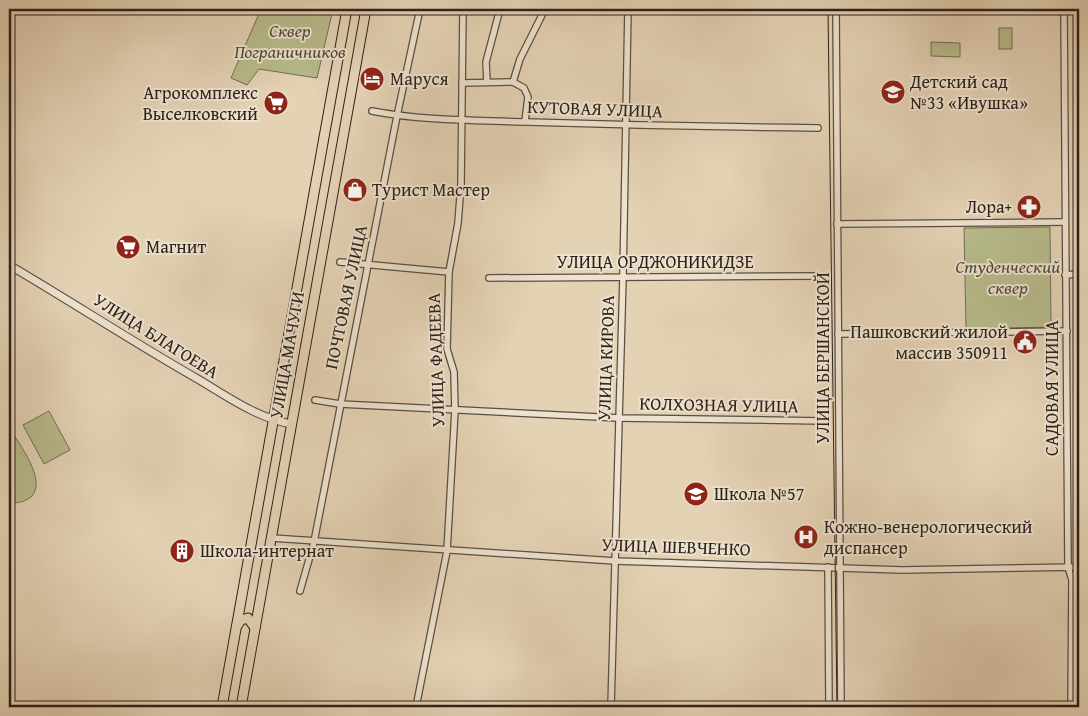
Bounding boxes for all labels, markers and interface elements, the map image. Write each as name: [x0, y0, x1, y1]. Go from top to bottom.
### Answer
park label: Сквер Пограничников: [234, 17, 346, 65]
place label: Маруся: [390, 65, 449, 92]
hotel icon: Маруся: [359, 66, 385, 92]
place label: Детский сад №33 «Ивушка»: [909, 68, 1028, 116]
place label: Агрокомплекс Выселковский: [143, 79, 258, 127]
school or university icon: Детский сад №33 «Ивушка»: [880, 79, 906, 105]
supermarket icon: Агрокомплекс Выселковский: [263, 90, 289, 116]
street label: КУТОВАЯ УЛИЦА: [527, 93, 663, 124]
place label: Турист Мастер: [372, 176, 490, 203]
shop icon: Турист Мастер: [342, 177, 368, 203]
place label: Лора+: [966, 193, 1012, 220]
pharmacy icon: Лора+: [1016, 194, 1042, 220]
street label: ПОЧТОВАЯ УЛИЦА: [317, 222, 374, 372]
place label: Магнит: [146, 233, 206, 260]
supermarket icon: Магнит: [115, 234, 141, 260]
street label: УЛИЦА ОРДЖОНИКИДЗЕ: [556, 248, 754, 275]
park label: Студенческий сквер: [955, 253, 1061, 301]
street label: УЛИЦА БЕРШАНСКОЙ: [809, 272, 836, 444]
street label: УЛИЦА БЛАГОЕВА: [88, 286, 224, 385]
street label: УЛИЦА МАЧУГИ: [262, 289, 311, 421]
street label: УЛИЦА ФАДЕЕВА: [420, 292, 451, 428]
street label: УЛИЦА КИРОВА: [590, 295, 621, 421]
place label: Пашковский жилой массив 350911: [850, 318, 1008, 366]
street label: САДОВАЯ УЛИЦА: [1038, 320, 1065, 456]
public building icon: Пашковский жилой массив 350911: [1012, 329, 1038, 355]
street label: КОЛХОЗНАЯ УЛИЦА: [639, 390, 799, 419]
place label: Школа №57: [714, 480, 804, 507]
school or university icon: Школа №57: [683, 481, 709, 507]
place label: Кожно-венерологический диспансер: [824, 513, 1033, 561]
hospital icon: Кожно-венерологический диспансер: [793, 524, 819, 550]
street label: УЛИЦА ШЕВЧЕНКО: [601, 530, 751, 563]
place label: Школа-интернат: [200, 537, 334, 564]
building icon: Школа-интернат: [169, 538, 195, 564]

